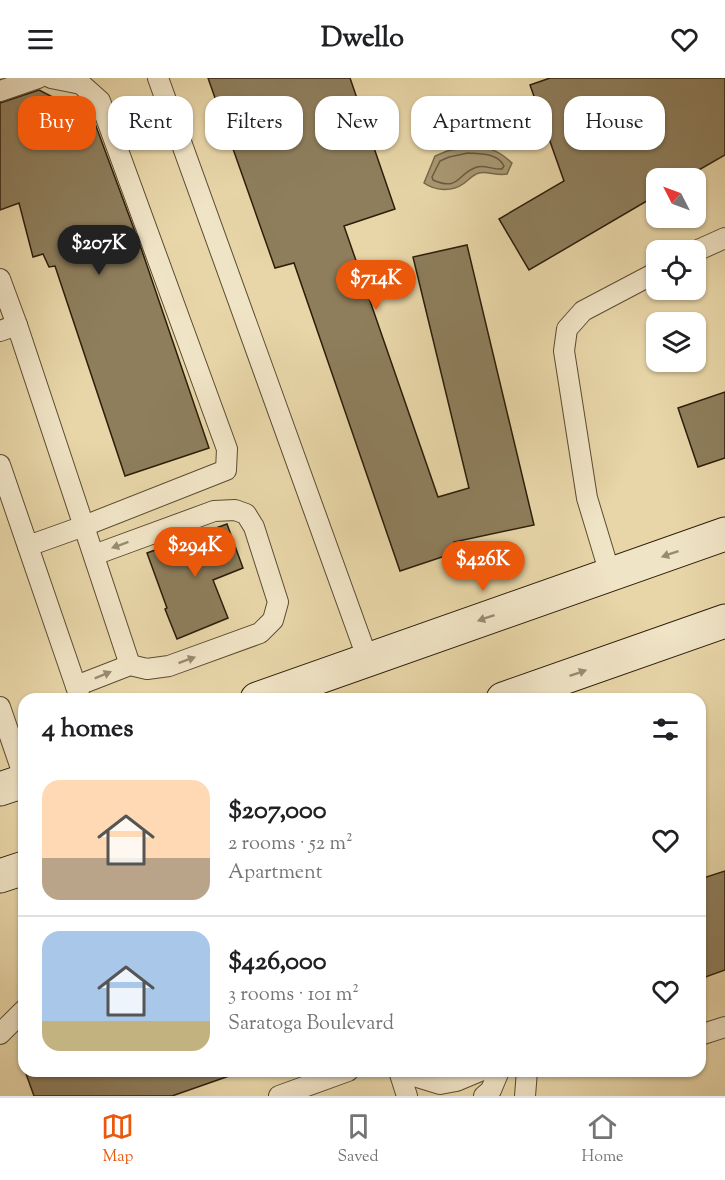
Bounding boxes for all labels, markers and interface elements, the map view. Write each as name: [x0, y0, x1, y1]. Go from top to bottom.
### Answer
text: Dwello: [321, 20, 404, 59]
icon: menu: [24, 23, 57, 56]
icon: heart: [668, 23, 701, 56]
chip: Buy: [18, 96, 96, 150]
chip: Rent: [108, 96, 193, 150]
chip: Filters: [205, 96, 303, 150]
chip: New: [315, 96, 399, 150]
chip: Apartment: [411, 96, 552, 150]
chip: House: [564, 96, 665, 150]
north arrow: [646, 168, 706, 228]
map controls: [646, 168, 706, 372]
pin: $207K: [57, 225, 141, 276]
text: $207K: [71, 230, 127, 259]
button: locate: [646, 240, 706, 300]
pin: $714K: [334, 260, 418, 311]
text: $714K: [350, 265, 402, 294]
button: layers: [646, 312, 706, 372]
pin: $294K: [153, 527, 237, 578]
text: $294K: [168, 532, 222, 561]
one-way arrow: [111, 541, 129, 551]
pin: $426K: [441, 541, 525, 592]
text: $426K: [456, 546, 510, 575]
one-way arrow: [661, 549, 679, 559]
one-way arrow: [477, 614, 495, 624]
one-way arrow: [178, 654, 196, 664]
one-way arrow: [570, 667, 588, 677]
one-way arrow: [94, 670, 112, 679]
text: 4 homes: [42, 711, 133, 748]
icon: filters: [649, 713, 682, 746]
text: $207,000: [228, 793, 327, 830]
icon: home: [90, 804, 162, 876]
icon: heart: [649, 824, 682, 857]
text: 2 rooms · 52 m²: [228, 830, 353, 859]
text: Apartment: [228, 859, 323, 888]
text: $426,000: [228, 944, 327, 981]
icon: home: [90, 955, 162, 1027]
icon: heart: [649, 975, 682, 1008]
text: 3 rooms · 101 m²: [228, 981, 359, 1010]
text: Saratoga Boulevard: [228, 1010, 394, 1039]
tab: Map: [101, 1110, 134, 1169]
tab: Saved: [337, 1110, 379, 1169]
tab: Home: [582, 1110, 623, 1169]

